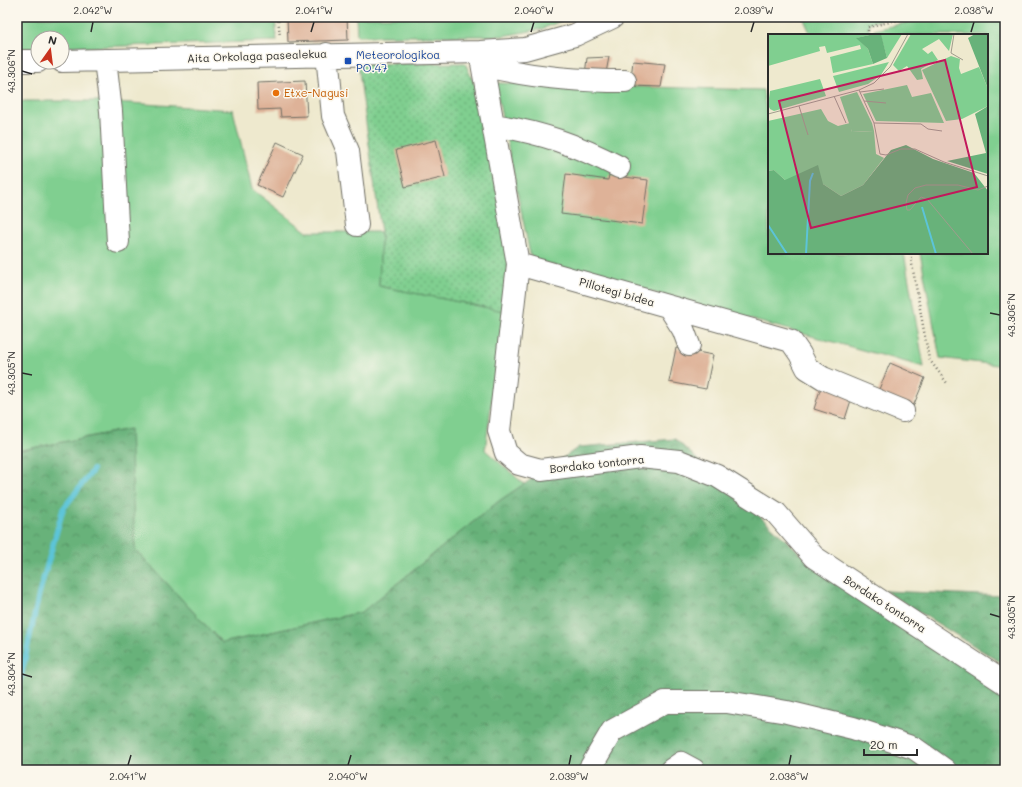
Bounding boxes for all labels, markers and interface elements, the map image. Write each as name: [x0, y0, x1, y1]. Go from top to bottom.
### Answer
text: 2.042°W: [74, 3, 113, 17]
text: 2.041°W: [295, 3, 333, 17]
text: 2.040°W: [514, 3, 554, 17]
text: 2.039°W: [734, 3, 774, 17]
text: 2.038°W: [954, 3, 994, 17]
north arrow: [30, 30, 70, 70]
text: N: [47, 32, 58, 48]
inset map: [768, 34, 988, 254]
street label: Aita Orkolaga pasealekua: [187, 46, 327, 65]
place label: Meteorologikoa PO.47: [356, 47, 440, 75]
text: 43.306°N: [4, 49, 18, 93]
marker: Meteorologikoa PO.47: [343, 56, 353, 66]
place label: Etxe-Nagusi: [284, 85, 348, 100]
marker: Etxe-Nagusi: [271, 88, 281, 98]
street label: Pillotegi bidea: [578, 274, 657, 310]
text: 43.306°N: [1004, 293, 1018, 337]
text: 43.305°N: [4, 351, 18, 395]
street label: Bordako tontorra: [549, 451, 645, 476]
street label: Bordako tontorra: [841, 571, 929, 636]
text: 43.305°N: [1004, 595, 1018, 639]
text: 43.304°N: [4, 652, 18, 696]
scale bar: [864, 731, 917, 757]
text: 20 m: [870, 736, 898, 752]
text: 2.041°W: [109, 769, 147, 783]
text: 2.040°W: [328, 769, 368, 783]
text: 2.039°W: [549, 769, 589, 783]
text: 2.038°W: [769, 769, 809, 783]

